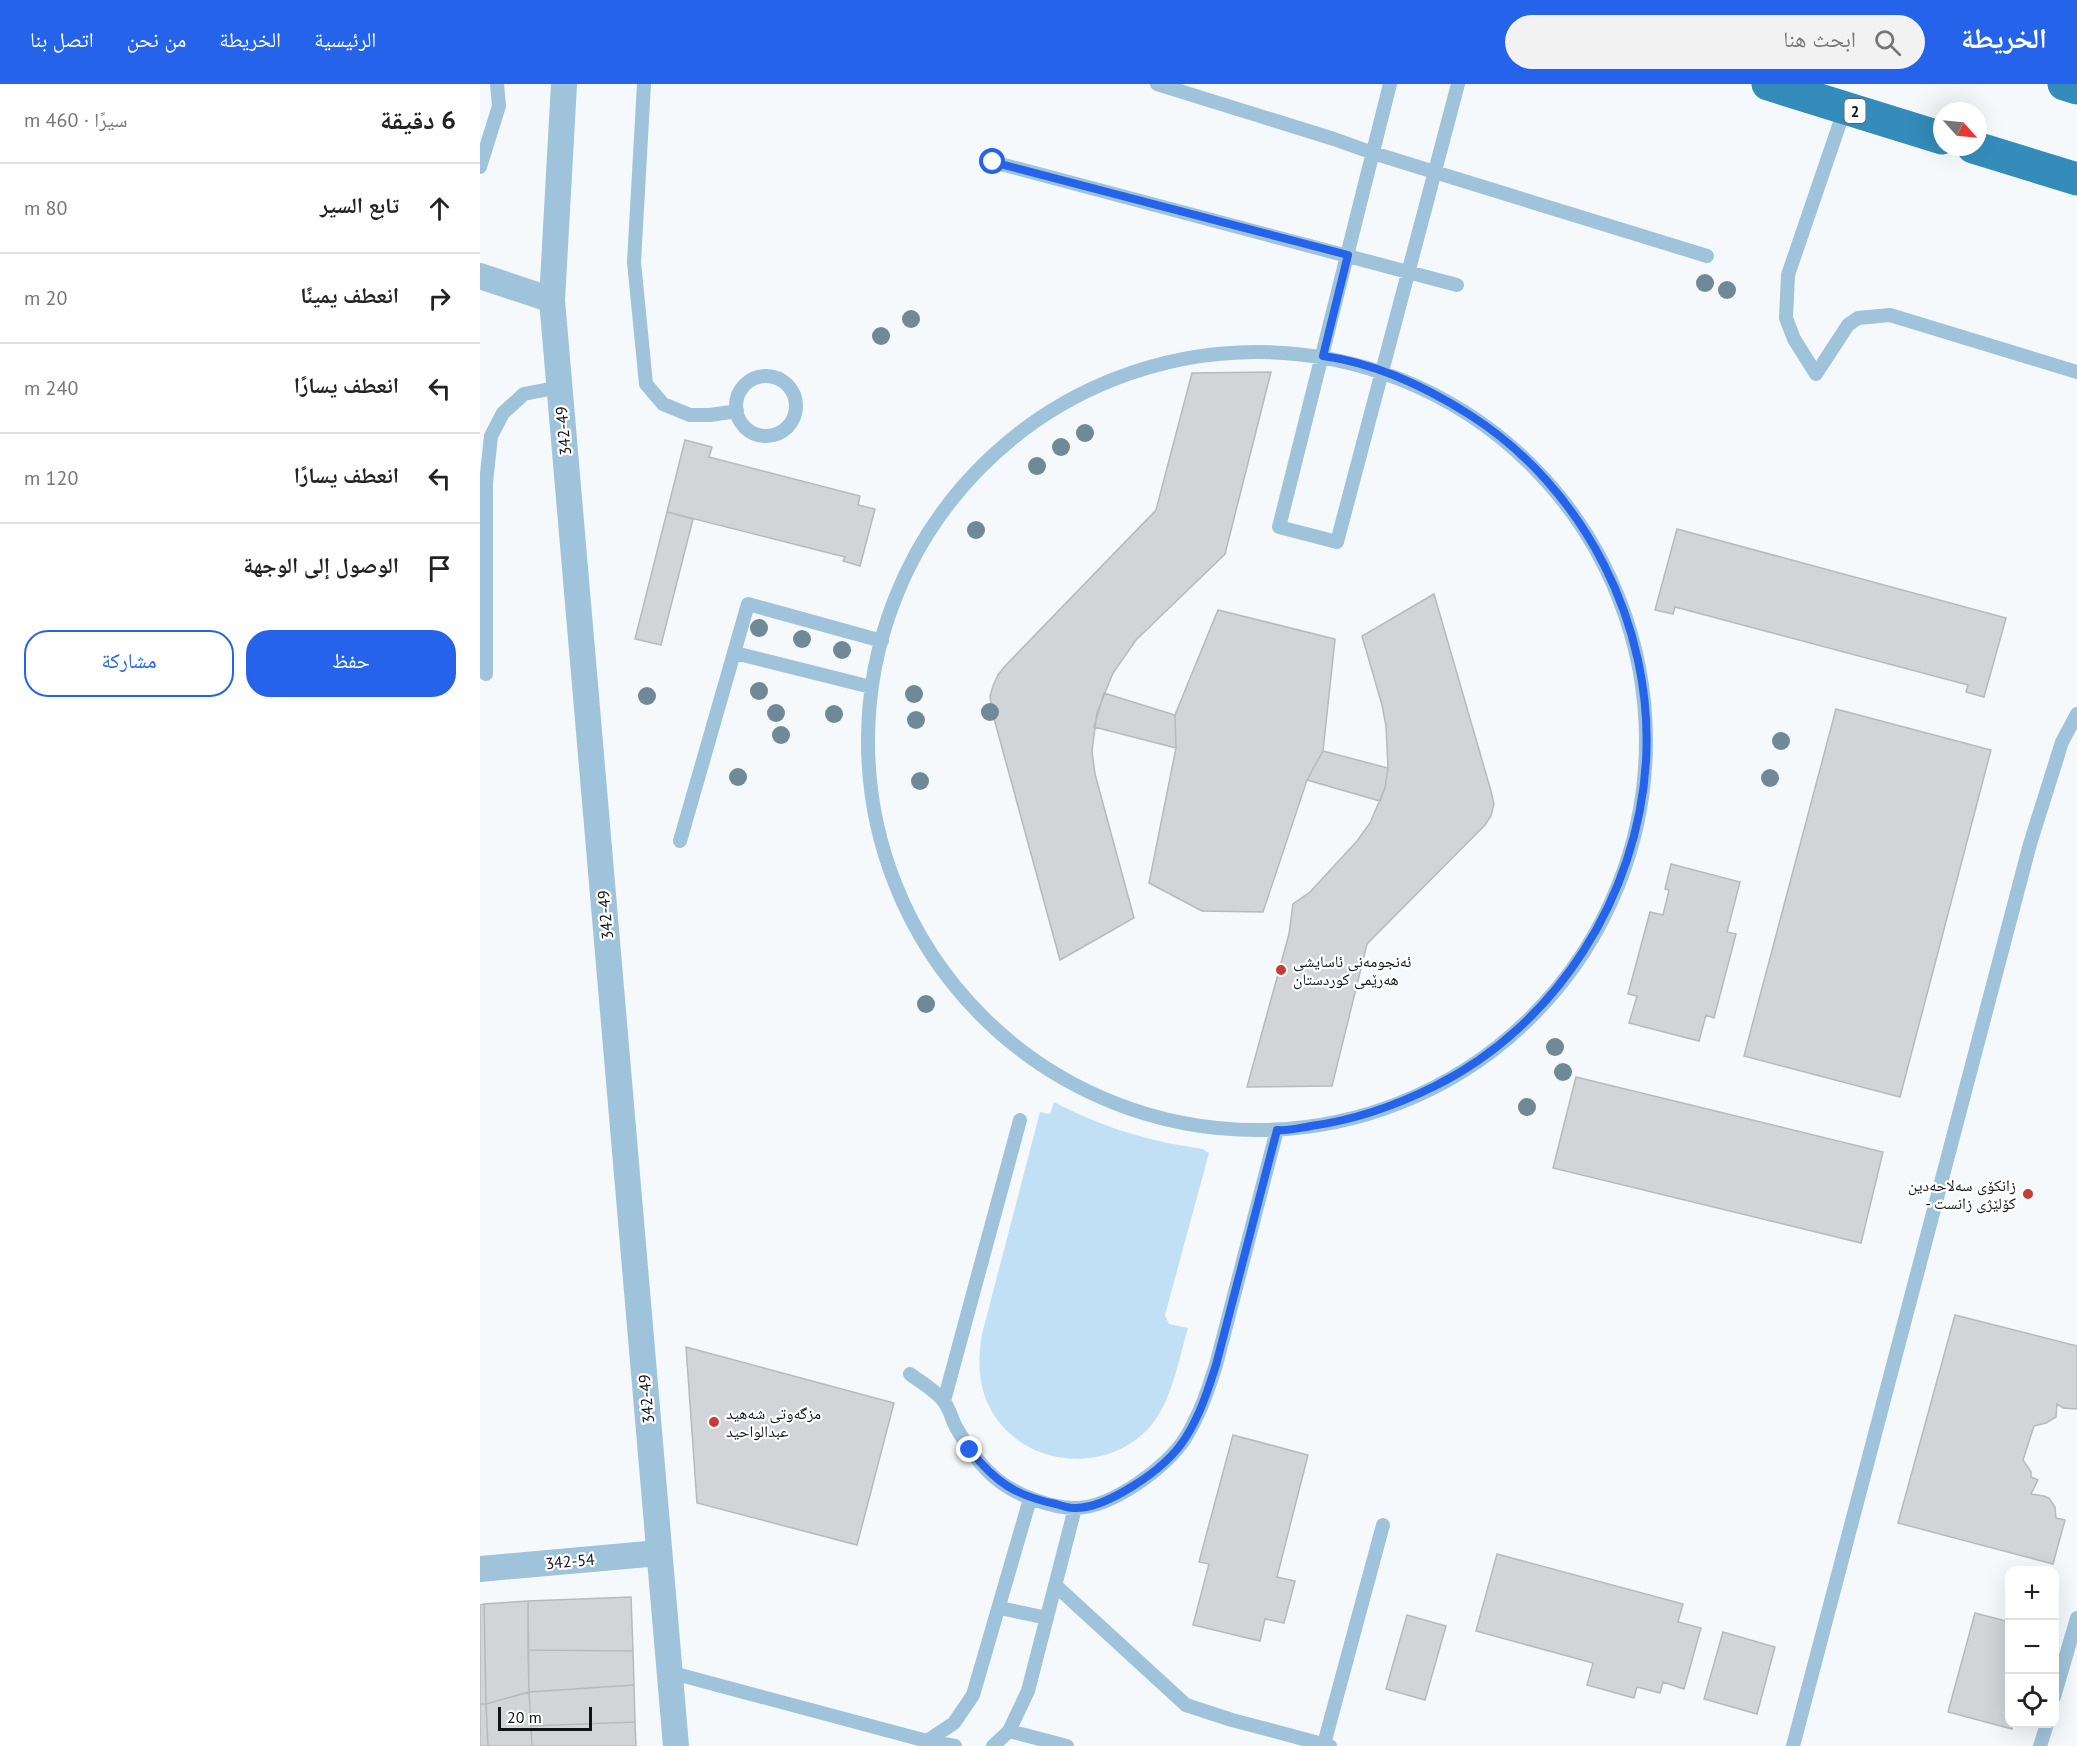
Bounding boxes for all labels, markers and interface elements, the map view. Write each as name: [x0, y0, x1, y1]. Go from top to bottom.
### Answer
search box: [1505, 15, 1925, 69]
text: الخريطة: [1961, 19, 2047, 56]
text: ابحث هنا: [1783, 25, 1856, 53]
text: اتصل بنا: [30, 26, 94, 53]
text: من نحن: [127, 26, 186, 53]
text: الخريطة: [219, 26, 281, 53]
text: الرئيسية: [314, 26, 376, 53]
icon: search: [1871, 26, 1904, 59]
road number: 2: [1844, 99, 1866, 123]
north arrow: [1933, 102, 1987, 156]
text: 6 دقيقة: [380, 103, 456, 136]
text: سيرًا · 460 m: [24, 107, 128, 133]
route start: [979, 148, 1005, 174]
text: تابع السير: [320, 191, 399, 219]
icon: ahead: [423, 192, 456, 225]
text: 80 m: [24, 195, 67, 221]
text: انعطف يمينًا: [300, 281, 399, 309]
icon: right: [423, 282, 456, 315]
text: 20 m: [24, 285, 67, 311]
text: انعطف يسارًا: [294, 371, 399, 399]
icon: left: [423, 372, 456, 405]
text: 240 m: [24, 375, 78, 401]
street label: 342-49: [551, 406, 575, 456]
text: انعطف يسارًا: [294, 461, 399, 489]
icon: left: [423, 462, 456, 495]
text: 120 m: [24, 465, 78, 491]
text: الوصول إلى الوجهة: [243, 551, 399, 579]
icon: arrive: [423, 552, 456, 585]
button: مشاركة: [24, 630, 234, 697]
button: حفظ: [246, 630, 456, 697]
street label: 342-49: [593, 890, 617, 940]
place label: ئەنجومەنی ئاسایشی هەرێمی کوردستان: [1293, 951, 1411, 990]
marker: ئەنجومەنی ئاسایشی هەرێمی کوردستان: [1274, 963, 1288, 977]
place label: زانکۆی سەلاحەدین - کۆلێژی زانست: [1908, 1175, 2016, 1214]
marker: زانکۆی سەلاحەدین - کۆلێژی زانست: [2021, 1187, 2035, 1201]
street label: 342-49: [634, 1374, 658, 1424]
place label: مزگه‌وتی شه‌هید عبدالواحید: [726, 1403, 821, 1441]
marker: مزگه‌وتی شه‌هید عبدالواحید: [707, 1415, 721, 1429]
route end: [956, 1436, 982, 1462]
street label: 342-54: [545, 1549, 596, 1573]
map controls: [2005, 1566, 2059, 1728]
button: +: [2005, 1566, 2059, 1620]
button: −: [2005, 1620, 2059, 1674]
button: locate: [2005, 1674, 2059, 1728]
scale bar: [498, 1704, 592, 1732]
text: 20 m: [507, 1707, 542, 1727]

